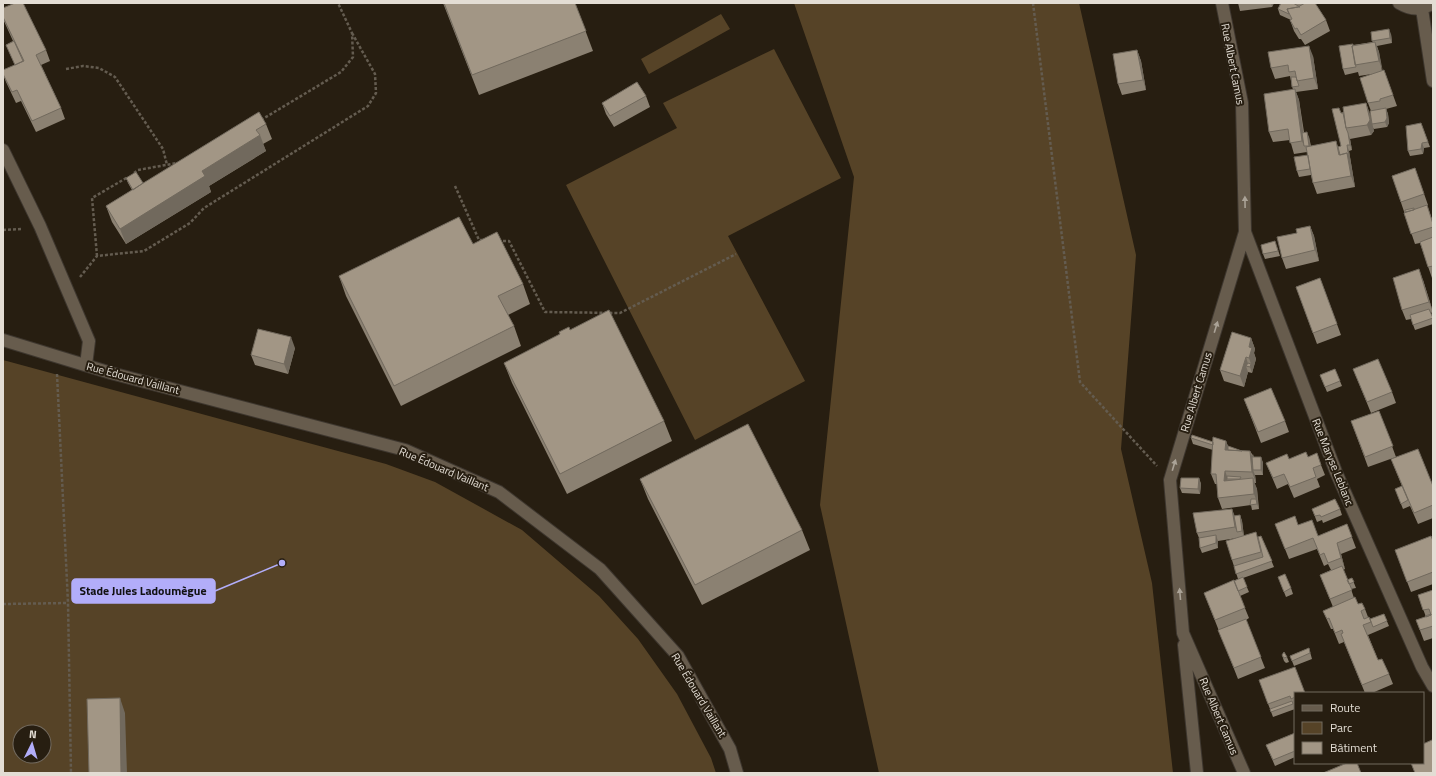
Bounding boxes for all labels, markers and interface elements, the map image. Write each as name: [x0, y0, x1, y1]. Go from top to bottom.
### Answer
street label: Rue Albert Camus: [1217, 22, 1249, 106]
one-way arrow: [1241, 196, 1248, 208]
one-way arrow: [1213, 321, 1219, 333]
street label: Rue Albert Camus: [1176, 350, 1216, 434]
street label: Rue Édouard Vaillant: [85, 358, 181, 398]
street label: Rue Maryse Leblanc: [1308, 416, 1358, 508]
street label: Rue Édouard Vaillant: [397, 443, 491, 495]
one-way arrow: [1171, 459, 1177, 471]
callout: Stade Jules Ladoumègue: [72, 579, 215, 603]
text: Stade Jules Ladoumègue: [80, 581, 207, 600]
one-way arrow: [1176, 588, 1183, 600]
street label: Rue Édouard Vaillant: [667, 650, 731, 740]
street label: Rue Albert Camus: [1195, 675, 1243, 757]
legend: [1294, 692, 1424, 764]
text: Route: [1330, 698, 1360, 717]
text: Parc: [1330, 718, 1352, 737]
north arrow: [12, 724, 52, 764]
text: N: [28, 726, 37, 742]
text: Bâtiment: [1330, 738, 1378, 757]

